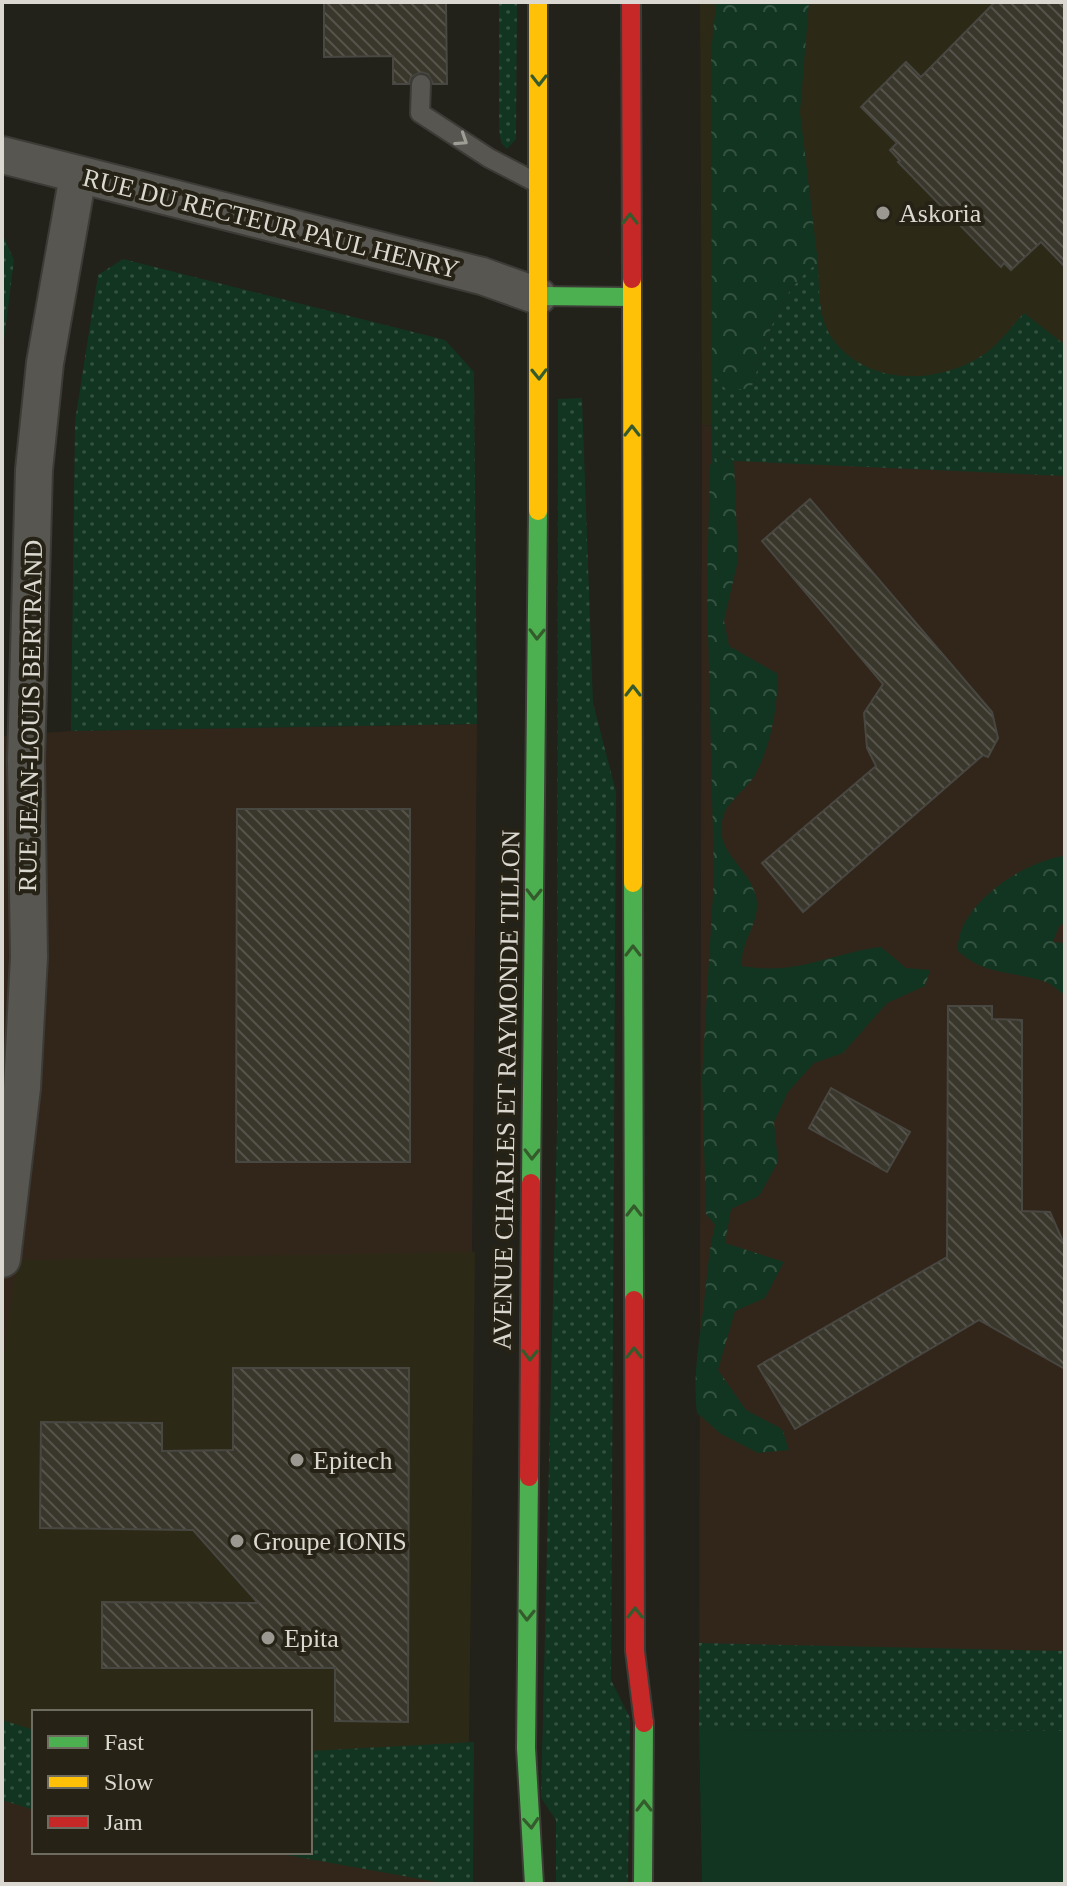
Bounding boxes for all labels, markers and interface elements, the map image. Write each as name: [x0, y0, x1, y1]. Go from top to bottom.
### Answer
one-way arrow: [530, 74, 548, 87]
one-way arrow: [453, 130, 467, 145]
street label: RUE DU RECTEUR PAUL HENRY: [80, 163, 462, 284]
place label: Askoria: [899, 199, 982, 228]
marker: Askoria: [874, 204, 892, 222]
one-way arrow: [621, 212, 639, 225]
one-way arrow: [530, 368, 548, 381]
one-way arrow: [623, 424, 641, 437]
street label: RUE JEAN-LOUIS BERTRAND: [13, 540, 48, 892]
one-way arrow: [528, 628, 546, 641]
one-way arrow: [624, 684, 641, 697]
street label: AVENUE CHARLES ET RAYMONDE TILLON: [487, 829, 526, 1350]
one-way arrow: [525, 888, 543, 901]
one-way arrow: [624, 944, 642, 957]
one-way arrow: [523, 1148, 541, 1161]
one-way arrow: [625, 1204, 643, 1217]
one-way arrow: [625, 1346, 643, 1359]
one-way arrow: [521, 1349, 539, 1362]
place label: Epitech: [313, 1446, 392, 1475]
marker: Epitech: [288, 1451, 306, 1469]
place label: Groupe IONIS: [253, 1527, 407, 1556]
marker: Groupe IONIS: [228, 1532, 246, 1550]
one-way arrow: [626, 1606, 644, 1619]
one-way arrow: [518, 1609, 536, 1622]
place label: Epita: [284, 1624, 339, 1653]
marker: Epita: [259, 1629, 277, 1647]
legend: [32, 1710, 312, 1854]
text: Fast: [104, 1729, 144, 1755]
text: Slow: [104, 1769, 154, 1795]
one-way arrow: [635, 1799, 653, 1812]
text: Jam: [104, 1809, 143, 1835]
one-way arrow: [522, 1817, 539, 1830]

